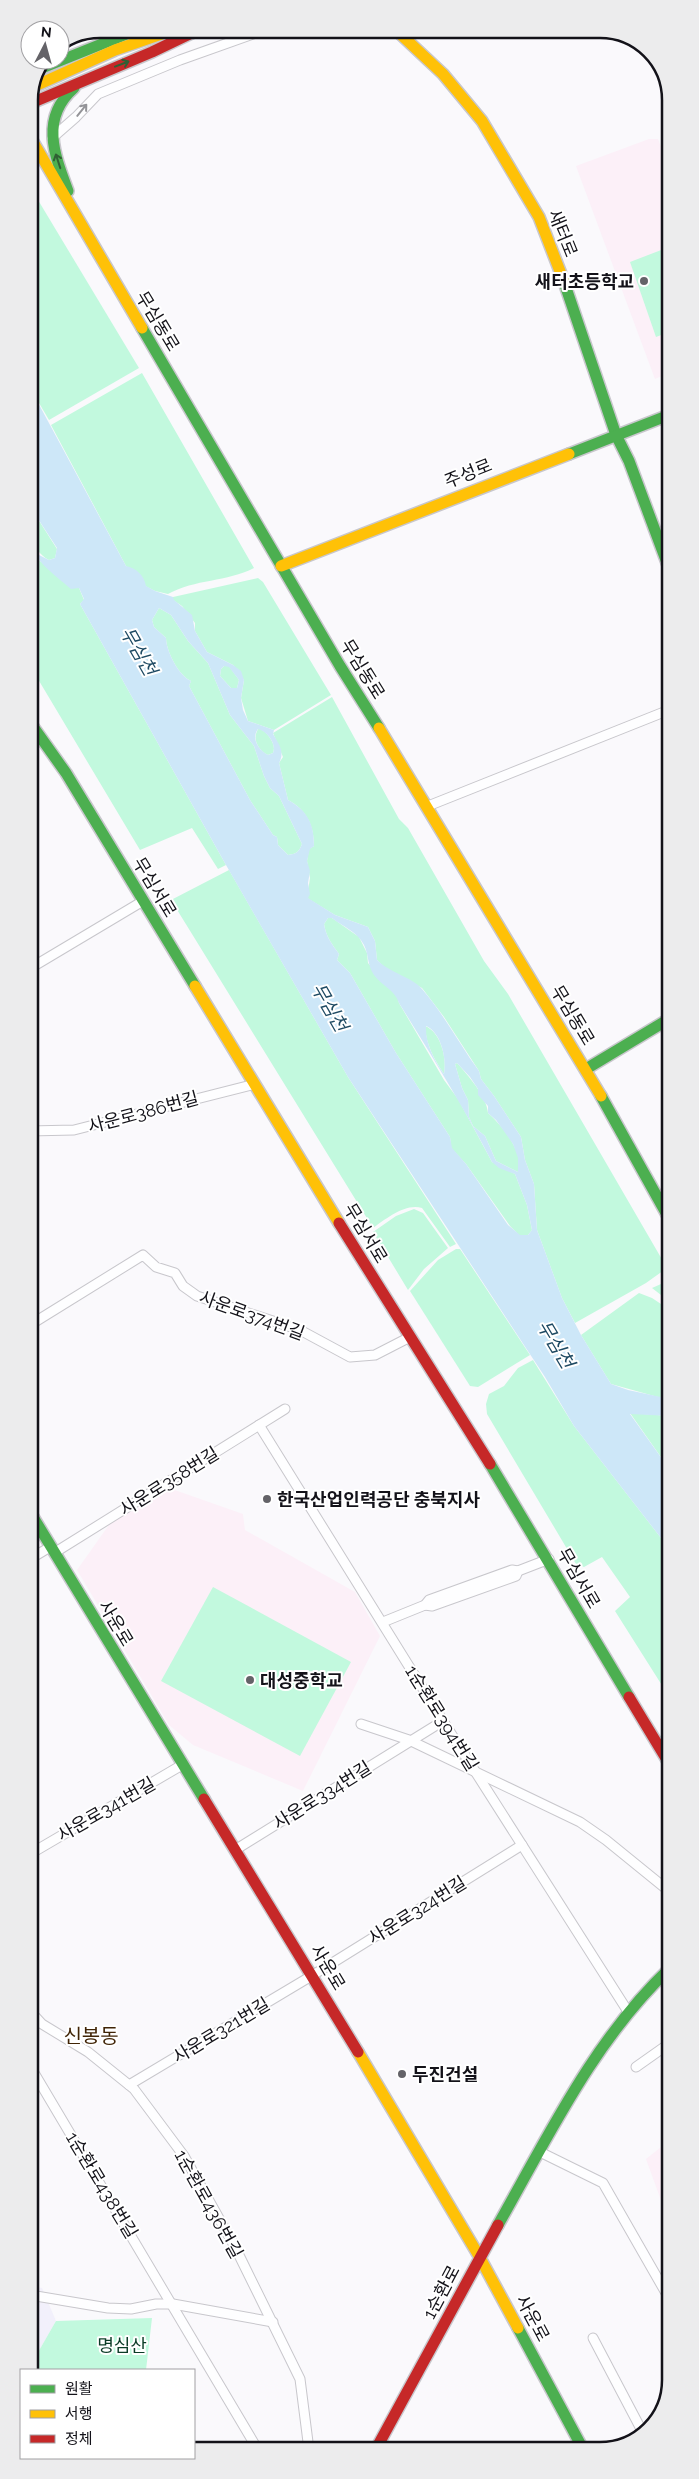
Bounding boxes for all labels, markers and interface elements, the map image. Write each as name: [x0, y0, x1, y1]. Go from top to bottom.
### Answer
north arrow: [20, 20, 70, 70]
text: N: [40, 24, 53, 41]
one-way arrow: [114, 59, 129, 68]
one-way arrow: [77, 104, 88, 117]
one-way arrow: [52, 154, 62, 170]
street label: 새터로: [544, 206, 582, 260]
place label: 새터초등학교: [535, 271, 634, 292]
marker: 새터초등학교: [638, 275, 650, 287]
street label: 무심동로: [132, 287, 184, 355]
street label: 주성로: [441, 454, 495, 492]
water label: 무심천: [116, 623, 162, 681]
street label: 무심동로: [337, 635, 389, 703]
street label: 무심서로: [129, 853, 181, 921]
water label: 무심천: [307, 979, 353, 1037]
street label: 무심동로: [547, 981, 599, 1049]
street label: 사운로386번길: [85, 1087, 201, 1137]
street label: 무심서로: [340, 1199, 392, 1267]
street label: 사운로374번길: [196, 1286, 308, 1344]
water label: 무심천: [533, 1316, 580, 1373]
street label: 사운로358번길: [116, 1442, 222, 1520]
place label: 한국산업인력공단 충북지사: [277, 1489, 480, 1510]
marker: 한국산업인력공단 충북지사: [261, 1493, 273, 1505]
street label: 무심서로: [553, 1544, 605, 1612]
street label: 사운로: [94, 1596, 138, 1650]
street label: 1순환로394번길: [401, 1661, 483, 1775]
place label: 대성중학교: [260, 1670, 343, 1691]
marker: 대성중학교: [244, 1674, 256, 1686]
street label: 사운로334번길: [269, 1756, 375, 1834]
street label: 사운로341번길: [53, 1772, 159, 1846]
street label: 사운로324번길: [364, 1872, 470, 1948]
street label: 사운로: [306, 1940, 350, 1994]
street label: 사운로321번길: [169, 1993, 273, 2067]
district label: 신봉동: [63, 2024, 119, 2048]
place label: 두진건설: [412, 2064, 478, 2085]
marker: 두진건설: [396, 2068, 408, 2080]
street label: 1순환로438번길: [62, 2128, 142, 2242]
street label: 1순환로436번길: [171, 2146, 247, 2262]
street label: 1순환로: [418, 2262, 464, 2322]
street label: 사운로: [512, 2291, 554, 2345]
park label: 명심산: [97, 2335, 147, 2356]
legend: [20, 2369, 195, 2459]
text: 원활: [65, 2380, 93, 2398]
text: 서행: [65, 2405, 93, 2423]
text: 정체: [65, 2430, 93, 2448]

